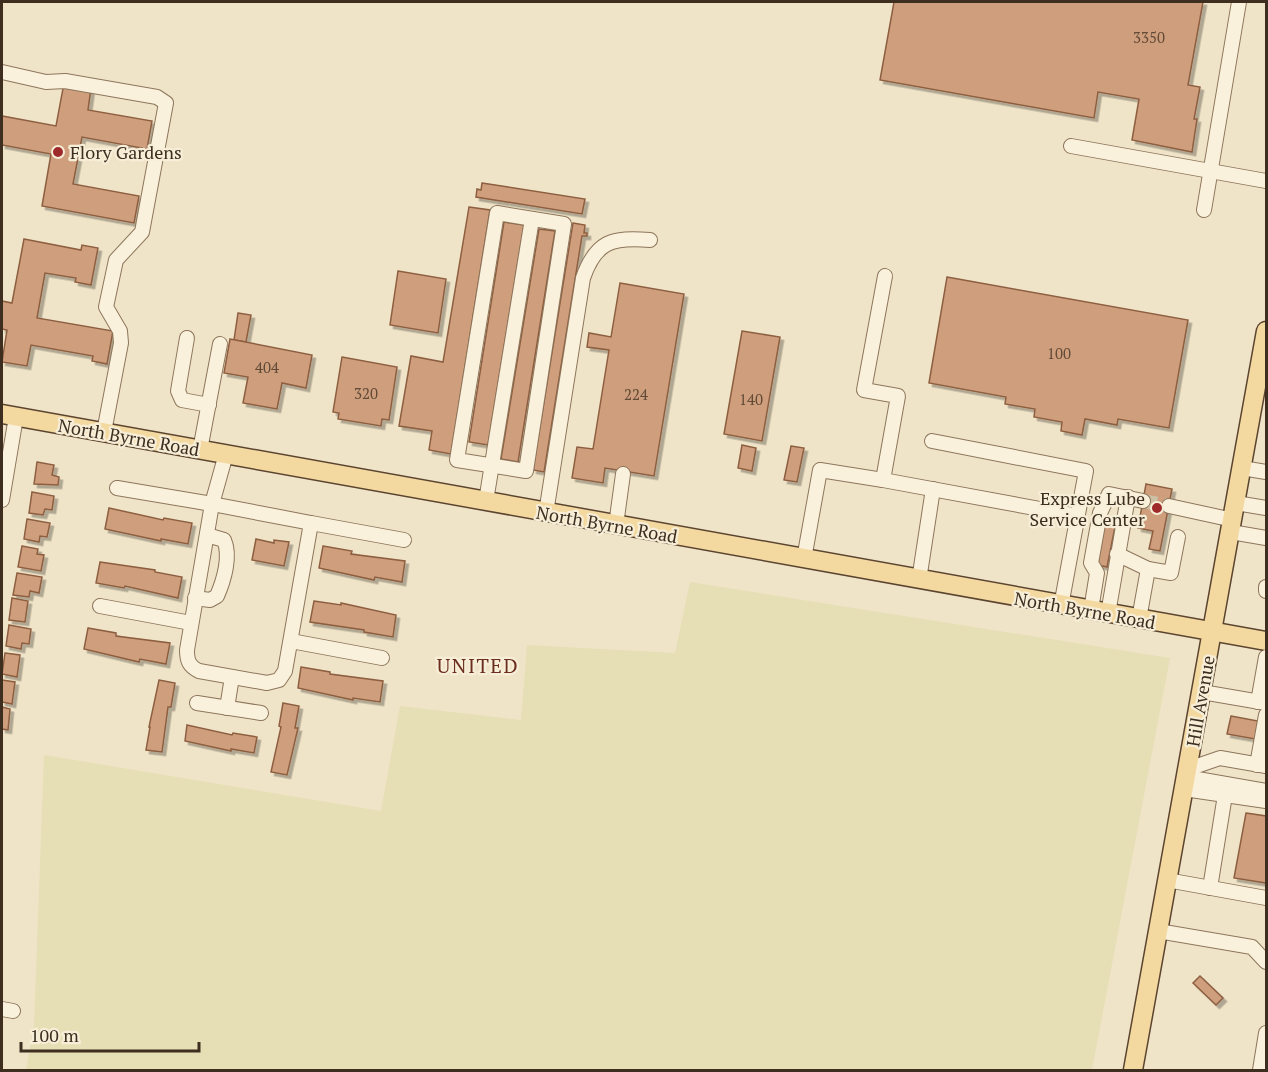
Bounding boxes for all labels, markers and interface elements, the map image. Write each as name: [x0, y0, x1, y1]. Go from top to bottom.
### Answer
house number: 3350: [1133, 27, 1165, 47]
place label: Flory Gardens: [70, 140, 182, 164]
marker: Flory Gardens: [51, 145, 65, 159]
house number: 100: [1047, 343, 1071, 363]
house number: 404: [255, 357, 279, 377]
house number: 320: [354, 383, 378, 403]
house number: 224: [624, 384, 648, 404]
house number: 140: [739, 389, 763, 409]
street label: North Byrne Road: [56, 413, 202, 461]
place label: Express Lube Service Center: [1029, 486, 1145, 531]
street label: North Byrne Road: [534, 500, 680, 548]
marker: Express Lube Service Center: [1150, 501, 1164, 515]
street label: North Byrne Road: [1012, 586, 1158, 634]
district label: UNITED: [437, 652, 519, 679]
street label: Hill Avenue: [1180, 653, 1220, 749]
scale bar: [21, 1015, 200, 1053]
text: 100 m: [30, 1023, 79, 1047]

